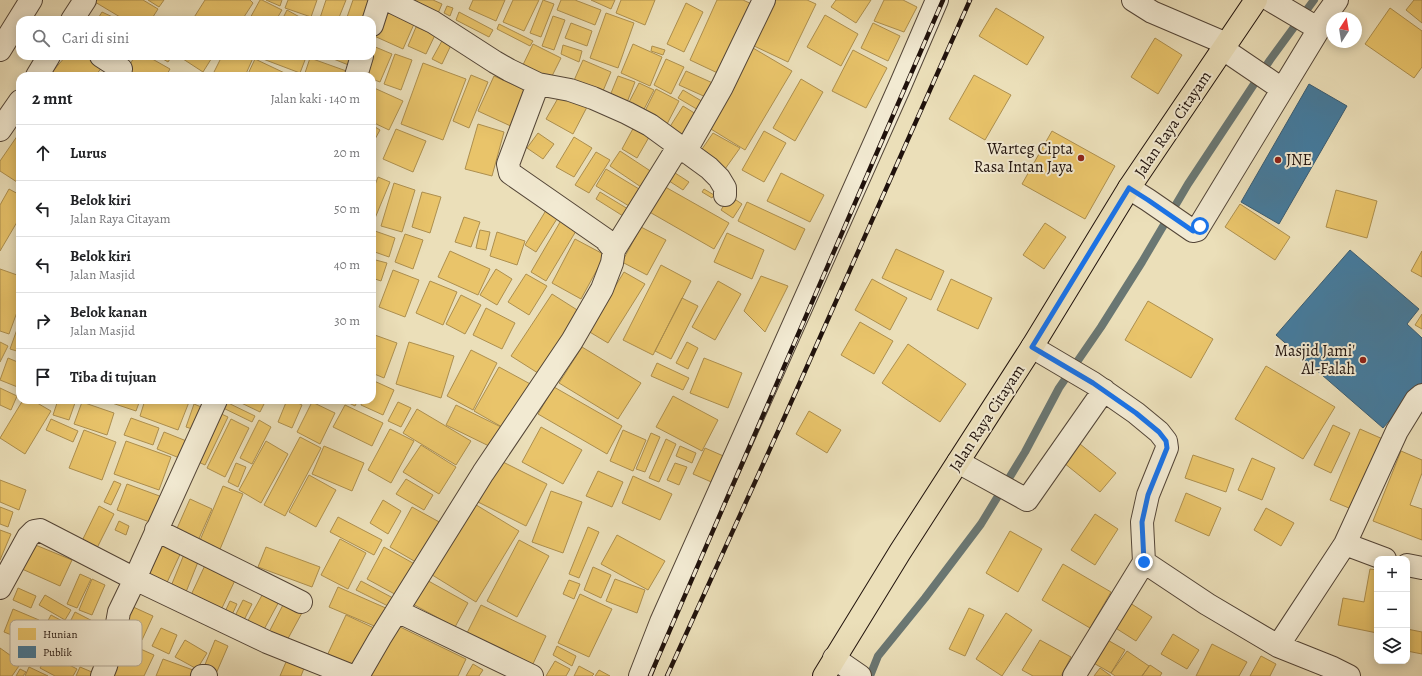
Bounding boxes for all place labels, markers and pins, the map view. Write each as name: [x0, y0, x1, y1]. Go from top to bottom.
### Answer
place label: Warteg Cipta Rasa Intan Jaya: [974, 138, 1074, 178]
place label: JNE: [1286, 149, 1312, 171]
marker: Warteg Cipta Rasa Intan Jaya: [1076, 153, 1086, 163]
marker: JNE: [1273, 155, 1283, 165]
place label: Masjid Jami' Al-Falah: [1275, 340, 1355, 380]
marker: Masjid Jami' Al-Falah: [1358, 355, 1368, 365]

